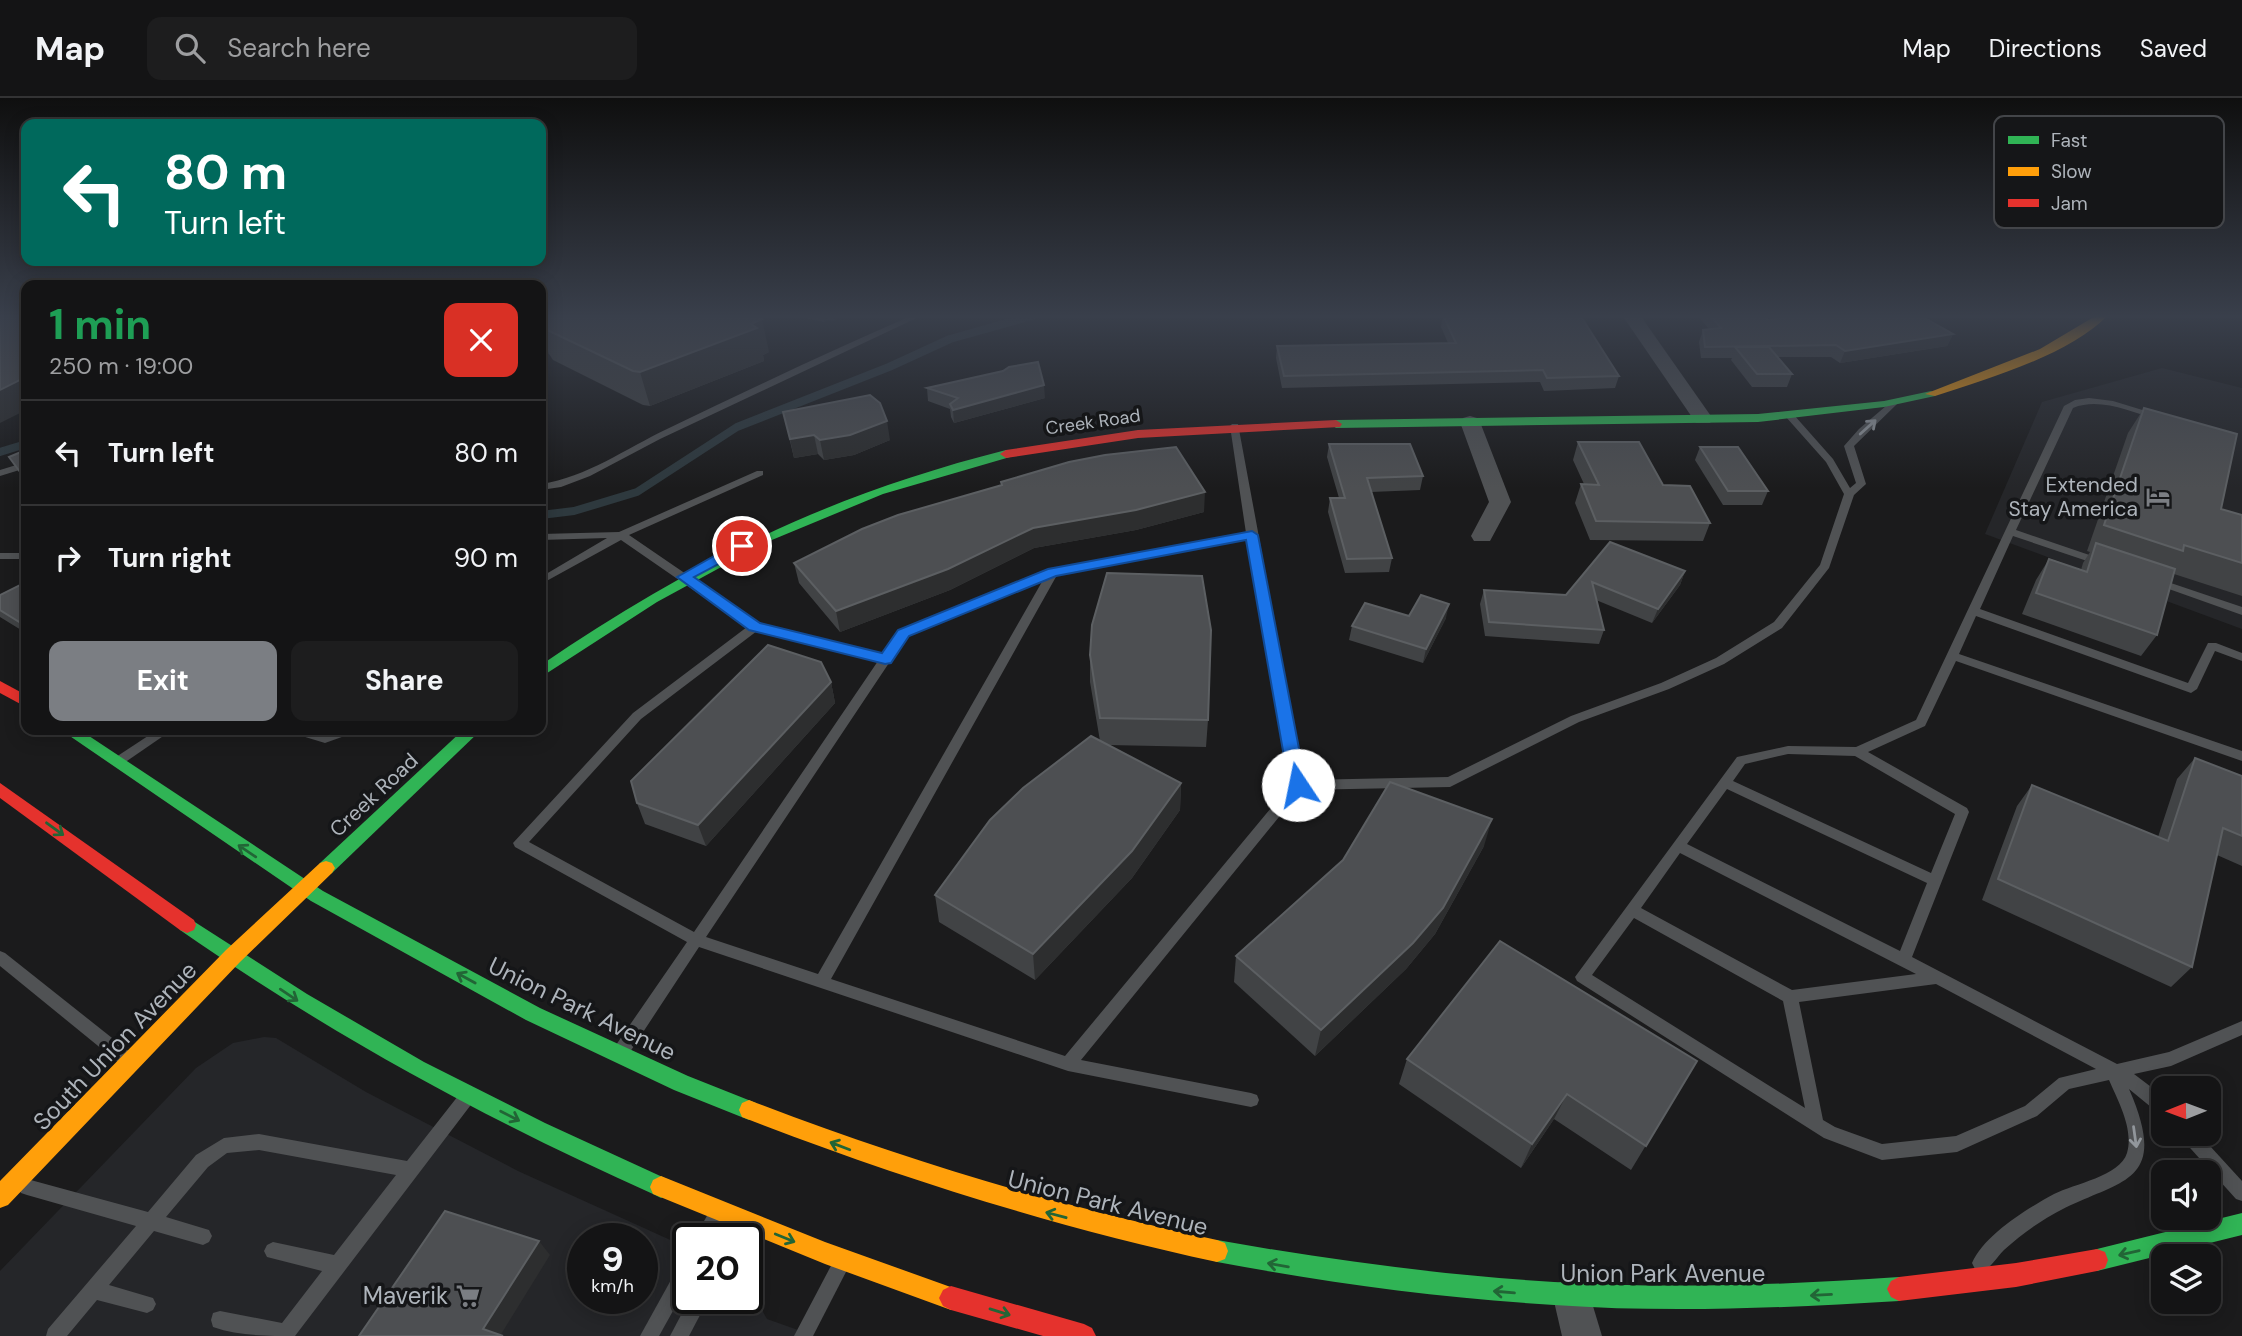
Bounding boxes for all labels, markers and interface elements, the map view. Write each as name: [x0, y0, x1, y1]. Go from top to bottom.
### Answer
search box: [147, 17, 637, 80]
text: Map: [35, 27, 105, 70]
icon: search: [171, 29, 209, 67]
text: Search here: [227, 31, 371, 65]
text: Map: [1903, 33, 1951, 64]
text: Directions: [1989, 33, 2102, 64]
text: Saved: [2140, 33, 2207, 64]
legend: [1994, 116, 2224, 228]
text: Fast: [2051, 128, 2087, 153]
text: 80 m: [164, 140, 287, 204]
icon: left: [49, 147, 140, 238]
text: Slow: [2051, 159, 2092, 184]
text: Jam: [2051, 191, 2088, 216]
text: Turn left: [164, 202, 286, 244]
text: 1 min: [49, 297, 151, 352]
button: close: [444, 303, 518, 377]
text: 250 m · 19:00: [49, 351, 193, 381]
street label: Creek Road: [1044, 403, 1142, 441]
one-way arrow: [1859, 419, 1877, 435]
icon: left: [49, 434, 87, 472]
text: Turn left: [108, 436, 215, 470]
text: 80 m: [454, 436, 518, 470]
place label: Extended Stay America: [2008, 471, 2138, 523]
hotel icon: Extended Stay America: [2144, 483, 2172, 511]
pin: [712, 516, 772, 576]
icon: arrive: [723, 527, 761, 565]
icon: right: [49, 539, 87, 577]
text: Turn right: [108, 541, 232, 575]
text: 90 m: [454, 541, 518, 575]
button: Exit: [49, 641, 277, 721]
button: Share: [291, 641, 518, 721]
street label: Creek Road: [324, 747, 424, 843]
position arrow: [1261, 748, 1335, 822]
one-way arrow: [46, 821, 65, 836]
one-way arrow: [238, 844, 257, 858]
street label: Union Park Avenue: [483, 950, 681, 1067]
street label: South Union Avenue: [26, 955, 203, 1137]
one-way arrow: [457, 971, 477, 985]
one-way arrow: [279, 987, 298, 1002]
north arrow: [2151, 1076, 2221, 1146]
map controls: [2151, 1076, 2221, 1314]
one-way arrow: [499, 1110, 520, 1124]
one-way arrow: [2128, 1125, 2141, 1148]
one-way arrow: [829, 1139, 851, 1152]
button: sound: [2151, 1160, 2221, 1230]
street label: Union Park Avenue: [1005, 1163, 1211, 1242]
one-way arrow: [1046, 1208, 1068, 1221]
speed limit sign: 20: [672, 1223, 763, 1314]
one-way arrow: [774, 1232, 795, 1245]
text: 9: [601, 1236, 624, 1282]
button: layers: [2151, 1244, 2221, 1314]
one-way arrow: [2118, 1247, 2140, 1260]
one-way arrow: [1267, 1258, 1290, 1271]
street label: Union Park Avenue: [1561, 1258, 1765, 1289]
text: km/h: [591, 1274, 634, 1298]
place label: Maverik: [363, 1280, 448, 1311]
supermarket icon: Maverik: [454, 1282, 482, 1310]
one-way arrow: [1493, 1285, 1516, 1298]
one-way arrow: [1810, 1289, 1833, 1302]
one-way arrow: [989, 1306, 1011, 1319]

